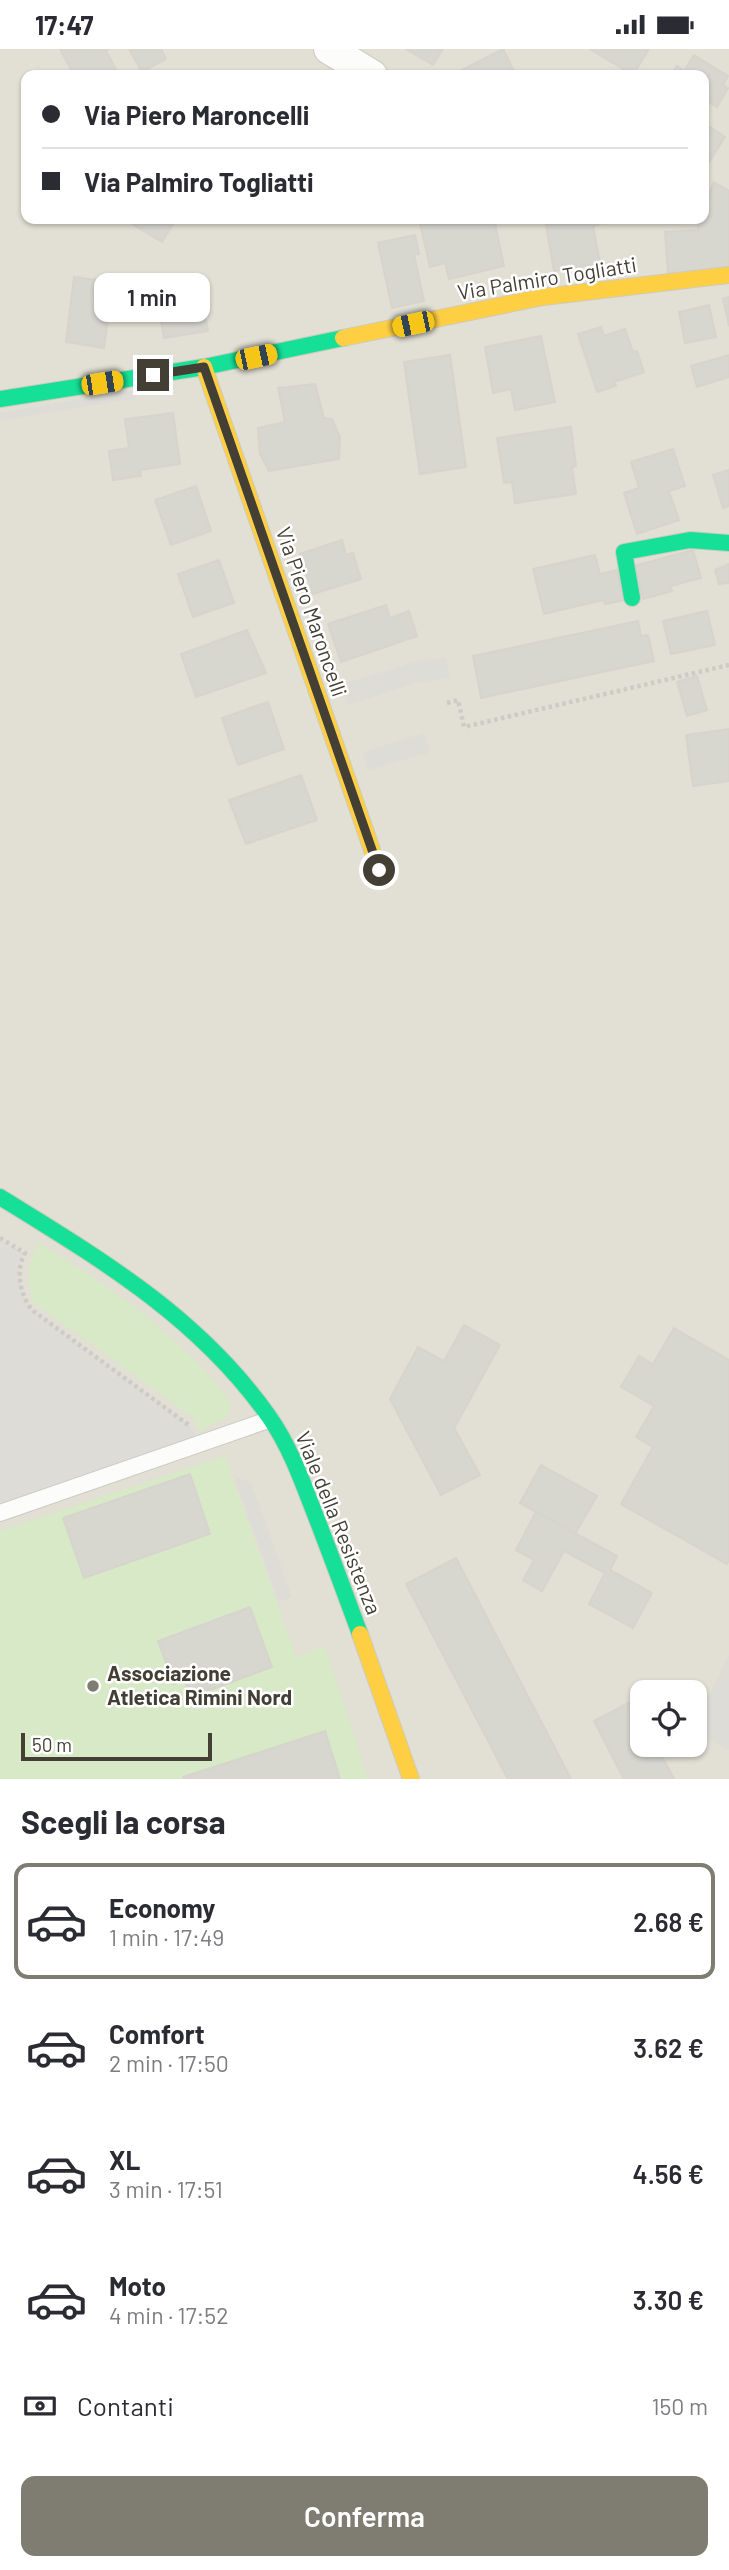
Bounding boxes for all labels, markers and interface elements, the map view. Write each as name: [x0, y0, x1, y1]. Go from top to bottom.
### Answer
text: 17:47: [35, 9, 93, 40]
text: Via Piero Maroncelli: [84, 99, 309, 130]
text: Via Palmiro Togliatti: [84, 166, 314, 197]
street label: Via Palmiro Togliatti: [455, 251, 638, 304]
callout: 1 min: [95, 273, 211, 323]
text: 1 min: [127, 283, 177, 311]
car: [391, 309, 436, 339]
car: [234, 342, 279, 372]
route end: [137, 359, 169, 391]
car: [80, 369, 125, 397]
street label: Via Piero Maroncelli: [272, 523, 353, 700]
route start: [363, 854, 395, 886]
street label: Viale della Resistenza: [291, 1427, 388, 1618]
place label: Associazione Atletica Rimini Nord: [107, 1660, 292, 1709]
marker: Associazione Atletica Rimini Nord: [85, 1678, 101, 1694]
map controls: [630, 1680, 707, 1757]
button: locate: [630, 1680, 707, 1757]
scale bar: [21, 1730, 212, 1762]
text: 50 m: [32, 1733, 72, 1756]
text: Scegli la corsa: [21, 1802, 226, 1840]
icon: car: [25, 1890, 88, 1953]
text: Economy: [109, 1892, 215, 1923]
text: 2.68 €: [633, 1906, 704, 1937]
text: 1 min · 17:49: [109, 1923, 224, 1951]
icon: car: [25, 2016, 88, 2079]
text: Comfort: [109, 2018, 205, 2049]
text: 3.62 €: [633, 2032, 704, 2063]
text: 2 min · 17:50: [109, 2049, 229, 2077]
icon: car: [25, 2142, 88, 2205]
text: XL: [109, 2144, 140, 2175]
text: 4.56 €: [632, 2158, 704, 2189]
text: 3 min · 17:51: [109, 2175, 223, 2203]
icon: car: [25, 2268, 88, 2331]
text: Moto: [109, 2270, 166, 2301]
text: 3.30 €: [633, 2284, 704, 2315]
text: 4 min · 17:52: [109, 2301, 228, 2329]
icon: cash: [21, 2387, 59, 2425]
text: Contanti: [77, 2390, 174, 2421]
text: 150 m: [652, 2392, 708, 2420]
button: Conferma: [21, 2476, 708, 2556]

